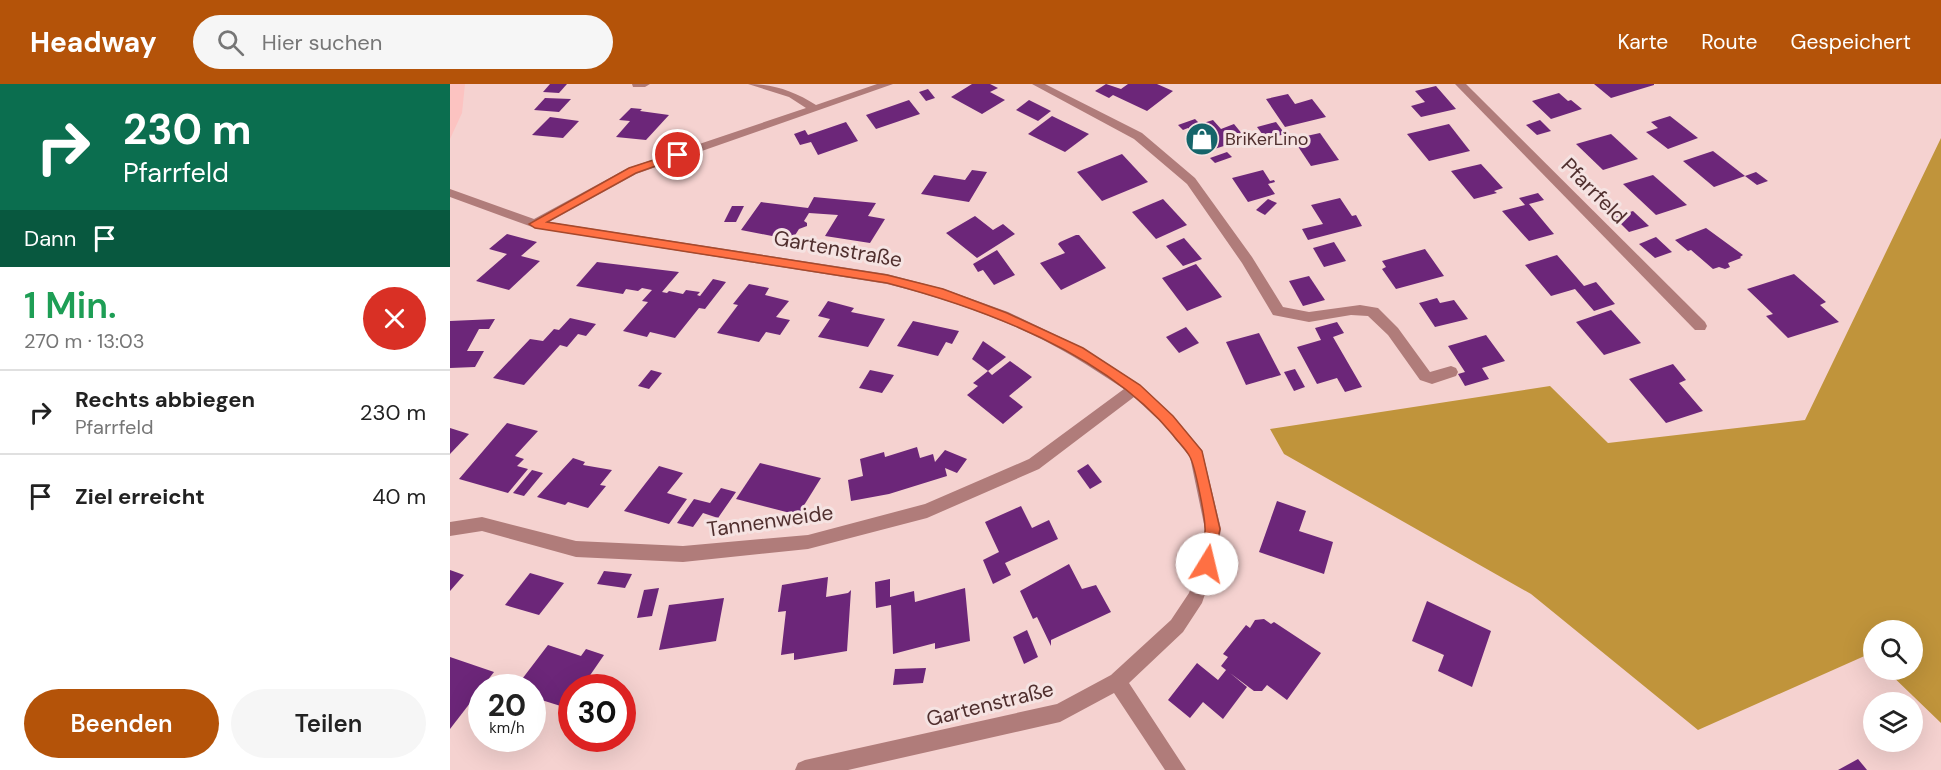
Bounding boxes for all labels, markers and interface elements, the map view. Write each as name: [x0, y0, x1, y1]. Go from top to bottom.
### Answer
search box: [193, 15, 613, 69]
text: Headway: [30, 24, 157, 61]
icon: search: [214, 26, 247, 59]
text: Hier suchen: [262, 28, 382, 57]
text: Karte: [1617, 28, 1668, 56]
text: Route: [1701, 28, 1757, 56]
text: Gespeichert: [1790, 28, 1911, 56]
text: 230 m: [123, 102, 252, 157]
icon: right: [24, 108, 102, 186]
shop icon: BriKerLino: [1184, 121, 1220, 157]
place label: BriKerLino: [1225, 127, 1308, 151]
pin: [652, 129, 703, 180]
icon: arrive: [661, 138, 694, 171]
street label: Pfarrfeld: [1555, 152, 1633, 230]
text: Pfarrfeld: [123, 155, 229, 190]
icon: arrive: [88, 222, 121, 255]
text: Dann: [24, 224, 76, 253]
street label: Gartenstraße: [772, 224, 905, 274]
text: 1 Min.: [24, 282, 116, 329]
button: close: [363, 287, 426, 350]
text: 270 m · 13:03: [24, 328, 145, 354]
text: Rechts abbiegen: [75, 385, 255, 414]
icon: right: [24, 396, 57, 429]
text: 230 m: [360, 398, 426, 427]
text: Pfarrfeld: [75, 414, 153, 440]
icon: arrive: [24, 480, 57, 513]
text: Ziel erreicht: [75, 482, 205, 511]
text: 40 m: [372, 482, 426, 511]
street label: Tannenweide: [705, 498, 835, 544]
position arrow: [1175, 532, 1239, 596]
map controls: [1863, 620, 1923, 752]
button: search: [1863, 620, 1923, 680]
speed limit sign: 30: [558, 674, 636, 752]
street label: Gartenstraße: [924, 675, 1057, 733]
text: 20: [488, 686, 526, 725]
button: Beenden: [24, 689, 219, 758]
button: Teilen: [231, 689, 426, 758]
button: layers: [1863, 692, 1923, 752]
text: km/h: [489, 718, 525, 738]

